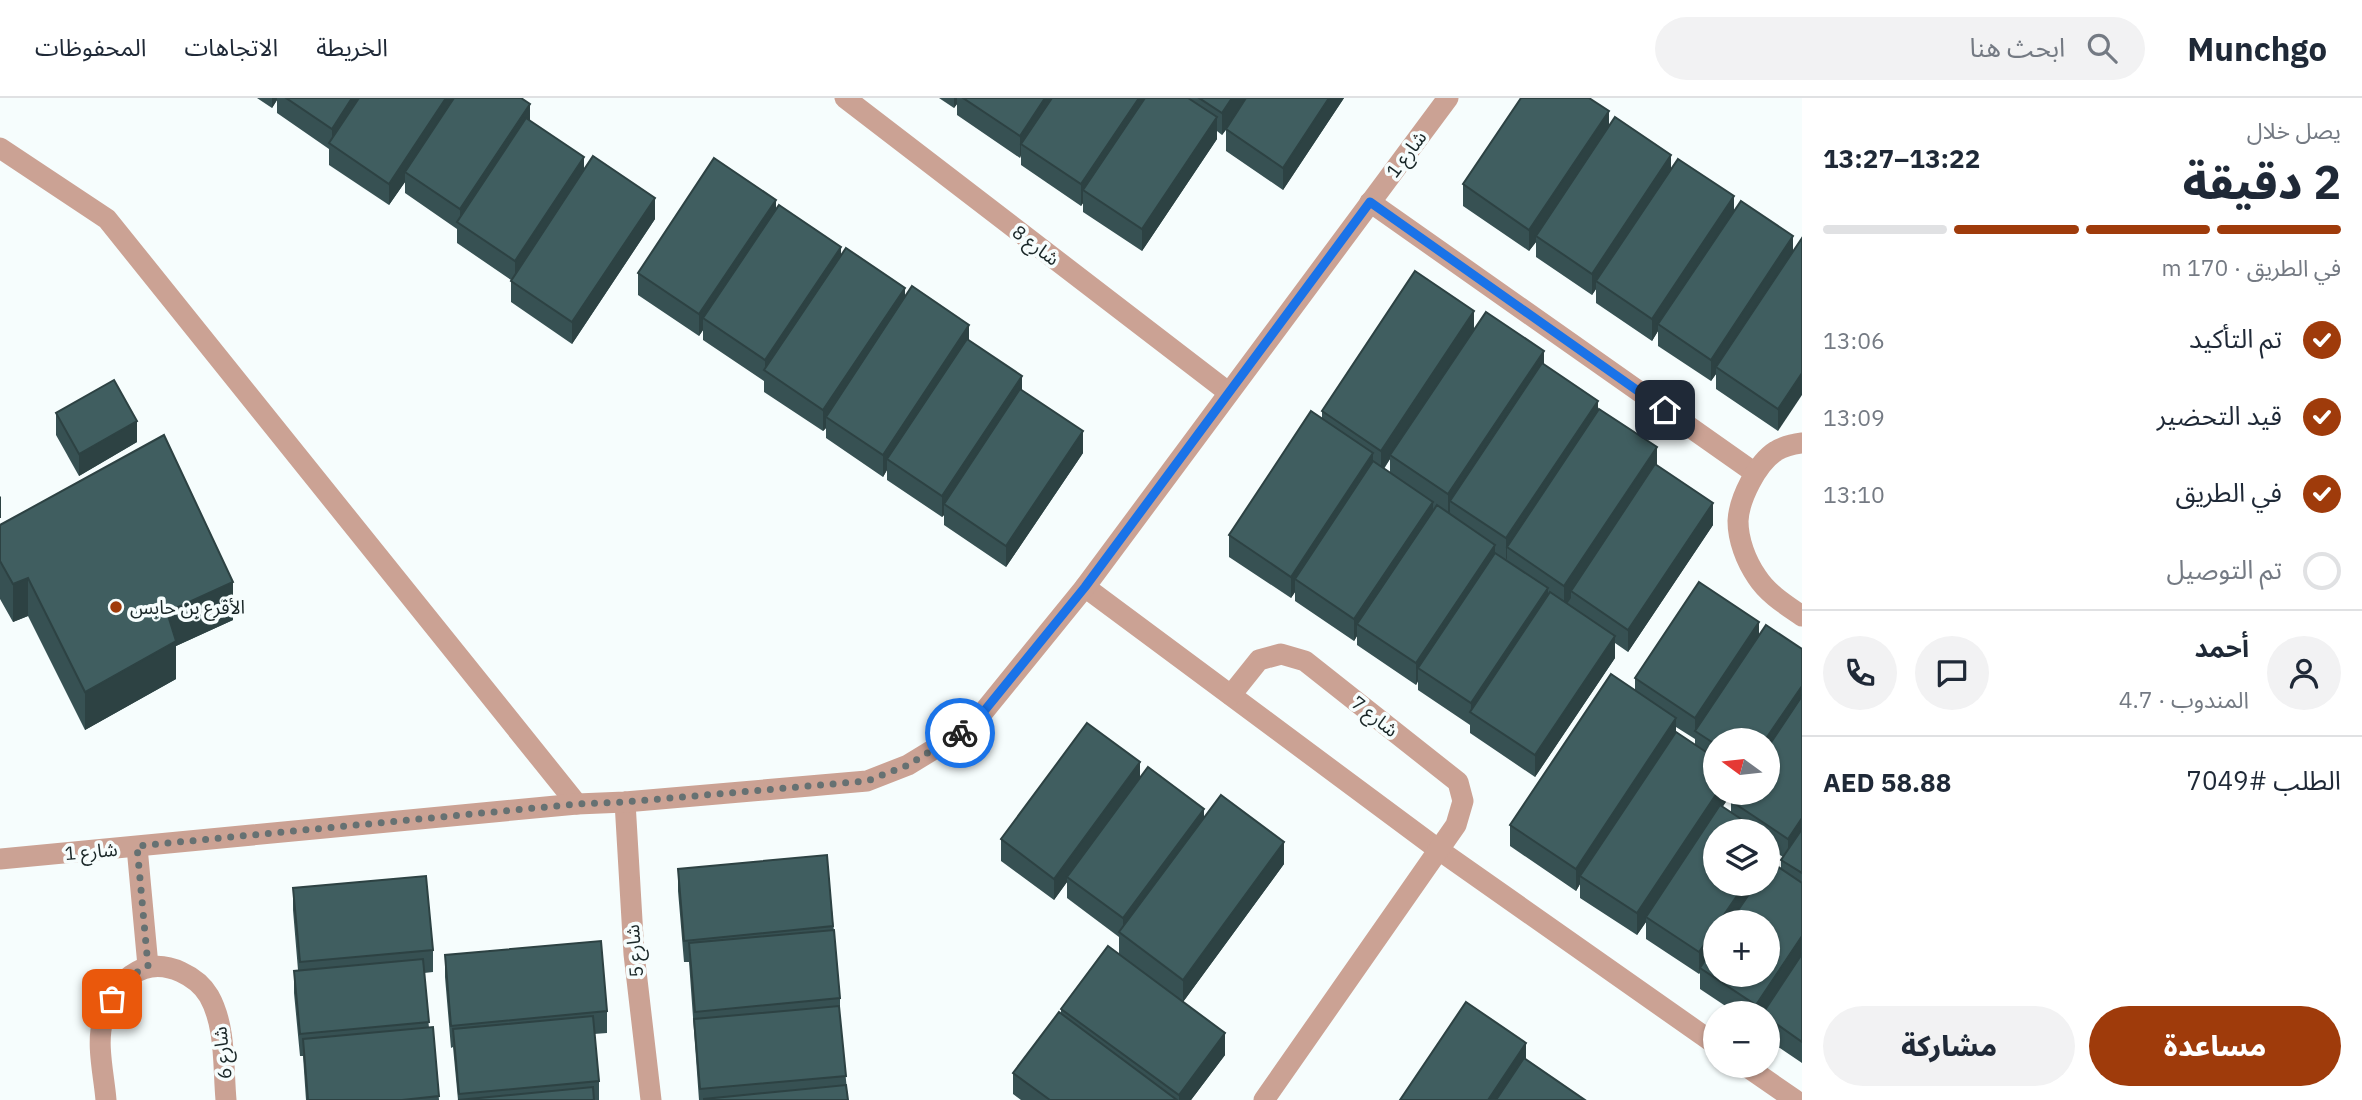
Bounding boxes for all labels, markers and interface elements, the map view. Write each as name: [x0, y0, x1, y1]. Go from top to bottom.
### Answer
search box: [1655, 17, 2145, 80]
text: Munchgo: [2187, 27, 2327, 70]
icon: search: [2083, 29, 2121, 67]
text: ابحث هنا: [1970, 30, 2065, 64]
text: المحفوظات: [35, 31, 146, 63]
text: الاتجاهات: [184, 31, 278, 63]
text: الخريطة: [316, 31, 388, 63]
text: يصل خلال: [2247, 115, 2341, 145]
street label: شارع 1: [1380, 126, 1433, 184]
text: 13:22–13:27: [1823, 141, 1980, 175]
text: 2 دقيقة: [2182, 152, 2341, 212]
street label: شارع 8: [1006, 219, 1064, 272]
text: في الطريق · 170 m: [2161, 252, 2341, 282]
text: تم التأكيد: [2189, 321, 2282, 355]
icon: check: [2303, 321, 2341, 359]
text: 13:06: [1823, 325, 1885, 355]
pin: [1635, 380, 1695, 440]
icon: home: [1646, 391, 1684, 429]
text: قيد التحضير: [2157, 398, 2282, 432]
icon: check: [2303, 398, 2341, 436]
text: 13:09: [1823, 402, 1885, 432]
text: في الطريق: [2175, 475, 2282, 509]
icon: check: [2303, 475, 2341, 513]
text: 13:10: [1823, 479, 1885, 509]
text: تم التوصيل: [2166, 552, 2282, 586]
place label: الأقرع بن حابس: [130, 595, 245, 621]
marker: الأقرع بن حابس: [108, 599, 124, 615]
text: أحمد: [2195, 630, 2249, 664]
button: phone: [1823, 636, 1897, 710]
button: chat: [1915, 636, 1989, 710]
button: person: [2267, 636, 2341, 710]
text: المندوب · 4.7: [2119, 684, 2249, 714]
street label: شارع 7: [1346, 690, 1403, 743]
courier: [925, 698, 995, 768]
icon: bike: [941, 714, 979, 752]
north arrow: [1703, 728, 1780, 805]
map controls: [1703, 728, 1780, 1078]
text: الطلب #7049: [2186, 763, 2341, 797]
text: AED 58.88: [1823, 765, 1951, 799]
button: layers: [1703, 819, 1780, 896]
street label: شارع 1: [64, 837, 119, 867]
button: +: [1703, 910, 1780, 987]
street label: شارع 5: [620, 923, 650, 978]
pin: [82, 969, 142, 1029]
icon: bag: [93, 980, 131, 1018]
button: −: [1703, 1001, 1780, 1078]
button: مشاركة: [1823, 1006, 2075, 1086]
button: مساعدة: [2089, 1006, 2341, 1086]
street label: شارع 6: [207, 1025, 239, 1081]

